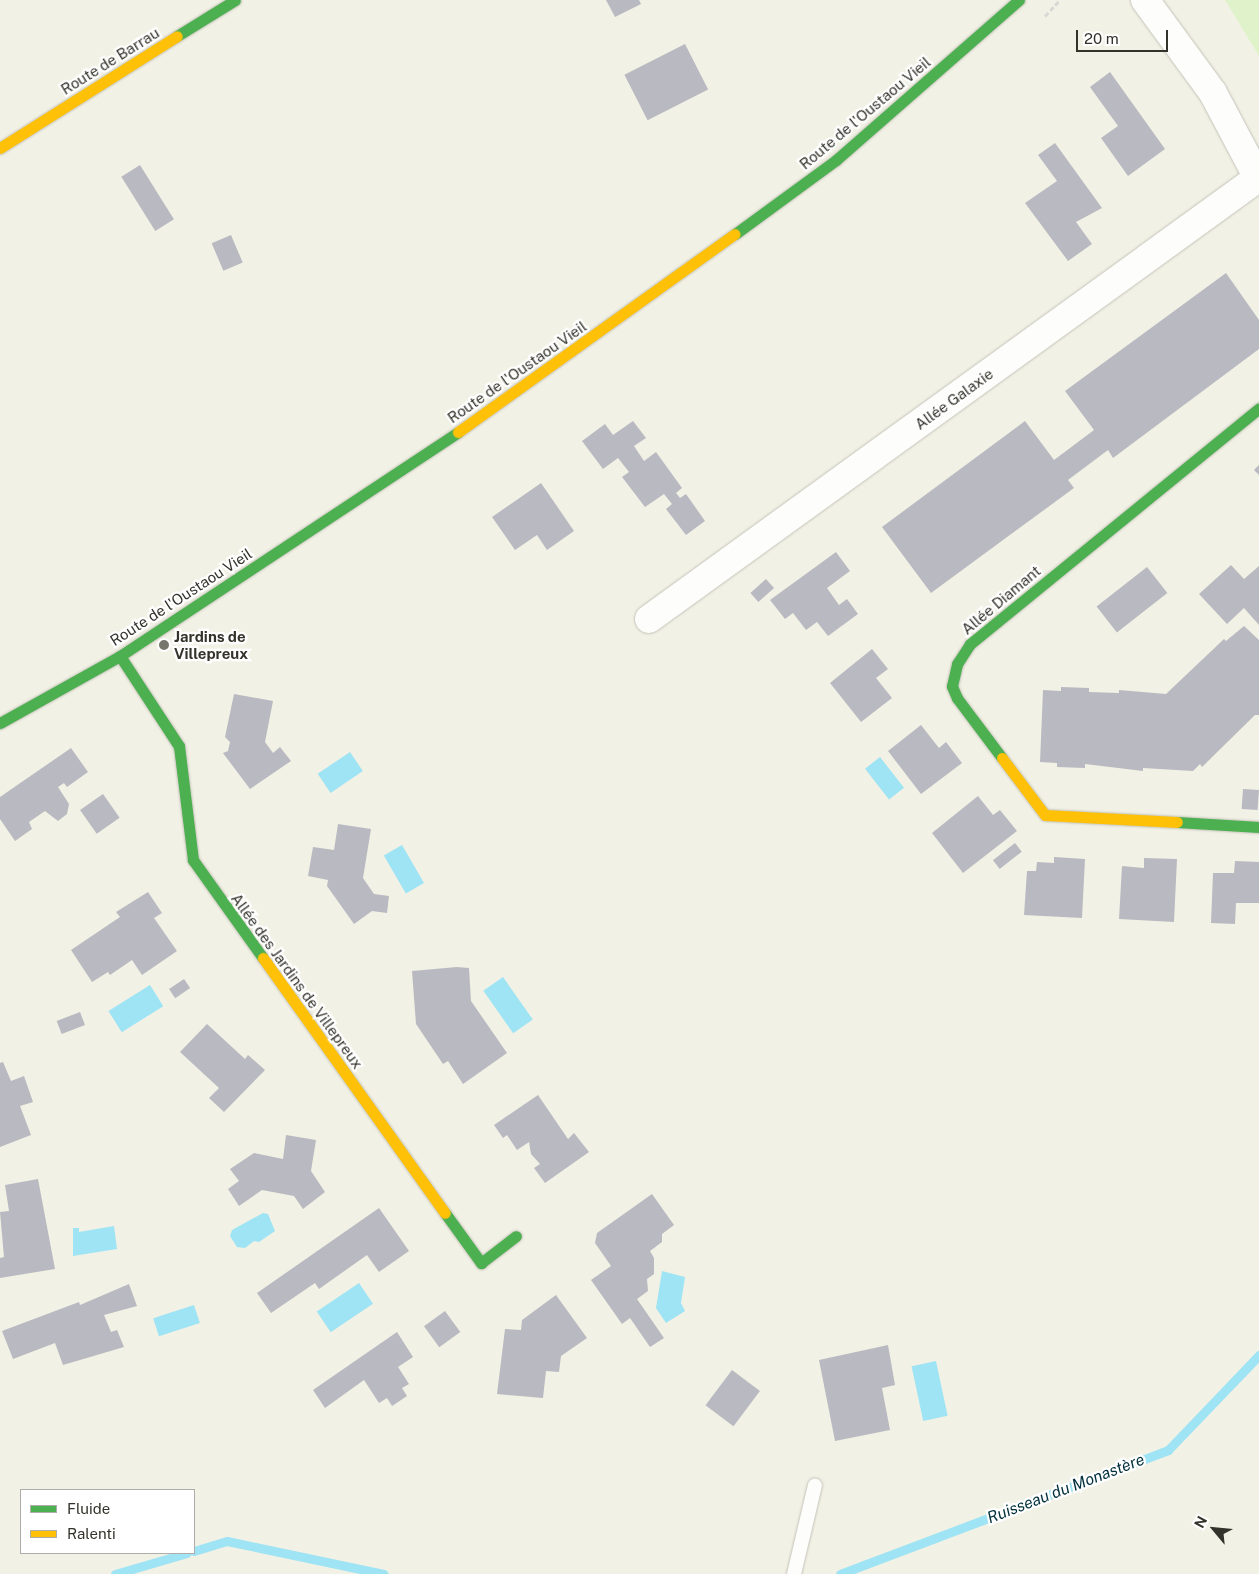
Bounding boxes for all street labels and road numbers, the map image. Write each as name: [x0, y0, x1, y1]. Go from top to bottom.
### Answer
street label: Route de Barrau: [57, 23, 163, 99]
street label: Route de l'Oustaou Vieil: [796, 53, 934, 173]
street label: Route de l'Oustaou Vieil: [444, 317, 590, 427]
street label: Allée Galaxie: [911, 365, 997, 433]
street label: Route de l'Oustaou Vieil: [106, 544, 256, 650]
street label: Allée Diamant: [958, 562, 1044, 638]
street label: Allée des Jardins de Villepreux: [227, 889, 367, 1073]

